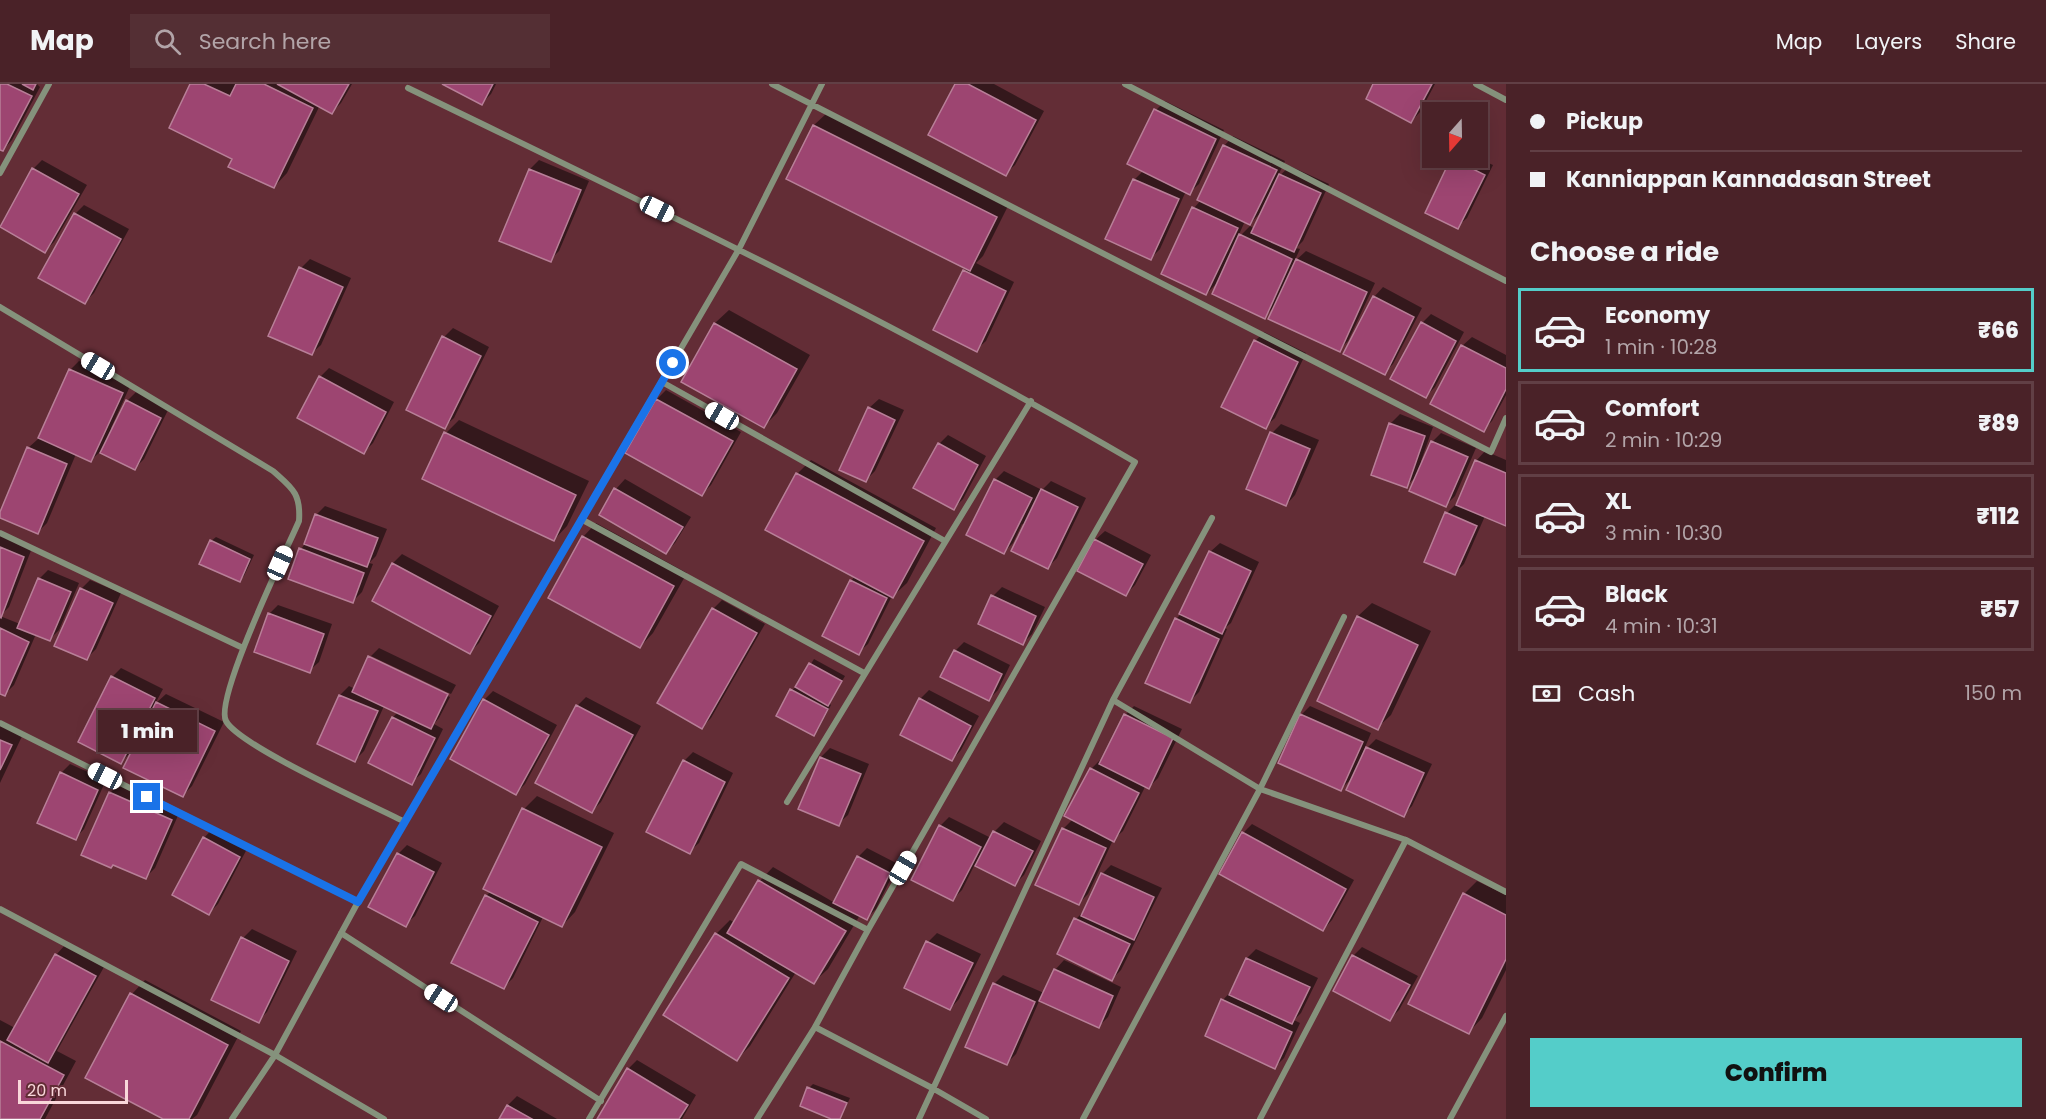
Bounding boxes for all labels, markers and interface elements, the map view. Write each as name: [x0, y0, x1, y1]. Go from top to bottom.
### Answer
search box: [130, 14, 550, 68]
text: Map: [30, 21, 94, 60]
icon: search: [151, 25, 184, 58]
text: Search here: [199, 26, 331, 57]
text: Map: [1776, 27, 1822, 56]
text: Layers: [1855, 27, 1922, 56]
text: Share: [1955, 27, 2016, 56]
north arrow: [1422, 102, 1488, 168]
map controls: [1422, 102, 1488, 168]
text: Pickup: [1566, 106, 1643, 137]
text: Kanniappan Kannadasan Street: [1566, 164, 1931, 195]
car: [637, 193, 677, 225]
text: Choose a ride: [1530, 233, 1719, 270]
text: Economy: [1605, 300, 1710, 331]
icon: car: [1533, 303, 1587, 357]
text: ₹66: [1978, 315, 2019, 346]
text: 1 min · 10:28: [1605, 333, 1717, 361]
car: [78, 349, 118, 383]
route start: [659, 349, 686, 376]
text: Comfort: [1605, 393, 1699, 424]
icon: car: [1533, 396, 1587, 450]
car: [702, 399, 742, 433]
text: ₹89: [1978, 408, 2019, 439]
text: 2 min · 10:29: [1605, 426, 1722, 454]
text: XL: [1605, 486, 1631, 517]
icon: car: [1533, 489, 1587, 543]
text: ₹112: [1977, 501, 2019, 532]
text: 3 min · 10:30: [1605, 519, 1723, 547]
car: [264, 543, 296, 583]
text: Black: [1605, 579, 1668, 610]
icon: car: [1533, 582, 1587, 636]
text: ₹57: [1980, 594, 2019, 625]
text: 4 min · 10:31: [1605, 612, 1718, 640]
icon: cash: [1530, 677, 1563, 710]
text: Cash: [1578, 678, 1635, 709]
text: 150 m: [1965, 679, 2022, 707]
callout: 1 min: [98, 710, 196, 752]
text: 1 min: [121, 717, 174, 745]
car: [85, 760, 125, 792]
route end: [133, 783, 160, 810]
car: [886, 848, 920, 888]
car: [421, 981, 461, 1015]
button: Confirm: [1530, 1038, 2022, 1107]
scale bar: [18, 1077, 128, 1104]
text: 20 m: [27, 1079, 67, 1102]

